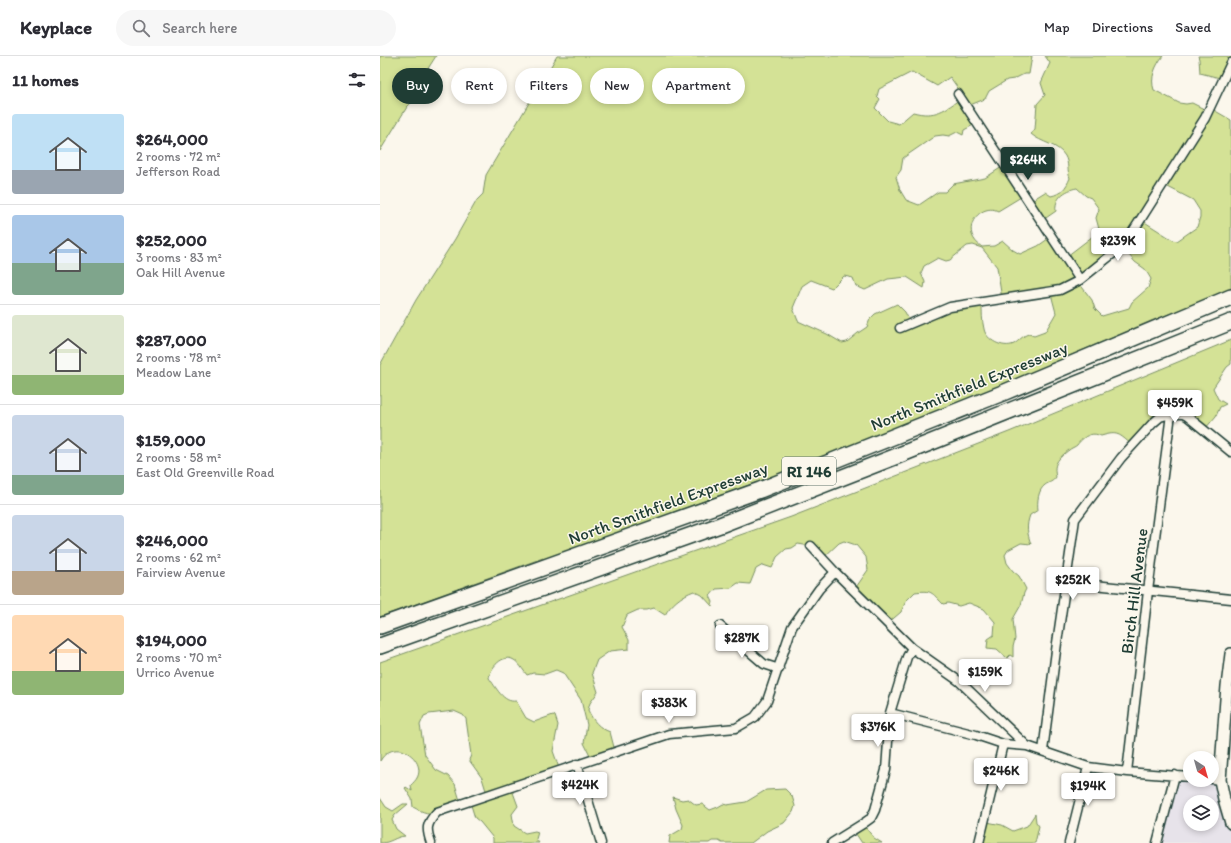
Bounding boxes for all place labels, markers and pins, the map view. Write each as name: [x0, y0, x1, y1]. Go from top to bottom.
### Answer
pin: $264K: [1000, 147, 1056, 181]
pin: $239K: [1090, 228, 1146, 262]
pin: $459K: [1147, 390, 1203, 424]
pin: $252K: [1045, 567, 1101, 601]
pin: $287K: [714, 625, 770, 659]
pin: $159K: [957, 659, 1013, 693]
pin: $383K: [641, 690, 697, 724]
pin: $376K: [850, 714, 906, 748]
pin: $246K: [973, 758, 1029, 792]
pin: $424K: [552, 772, 608, 806]
pin: $194K: [1060, 773, 1116, 807]

